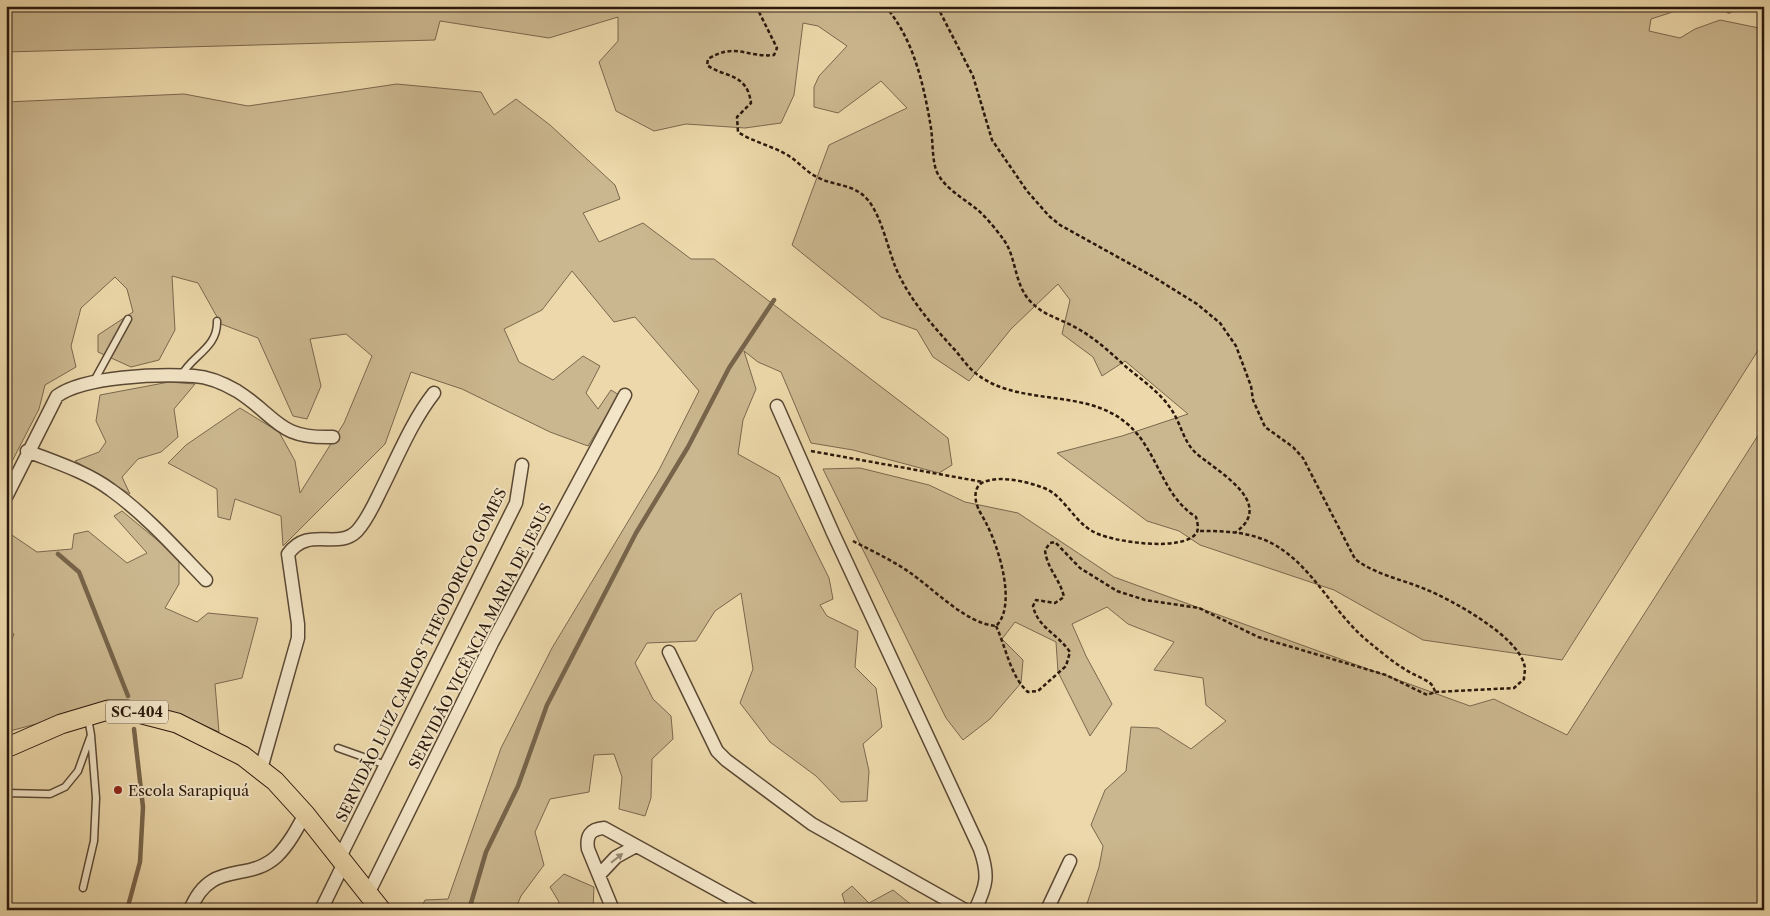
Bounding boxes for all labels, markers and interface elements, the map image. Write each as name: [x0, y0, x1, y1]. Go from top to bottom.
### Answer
street label: SERVIDÃO LUIZ CARLOS THEODORICO GOMES: [332, 485, 510, 825]
street label: SERVIDÃO VICÊNCIA MARIA DE JESUS: [404, 500, 556, 772]
road number: SC-404: [106, 700, 168, 724]
place label: Escola Sarapiquá: [128, 781, 249, 800]
marker: Escola Sarapiquá: [112, 784, 124, 796]
one-way arrow: [610, 853, 623, 864]

